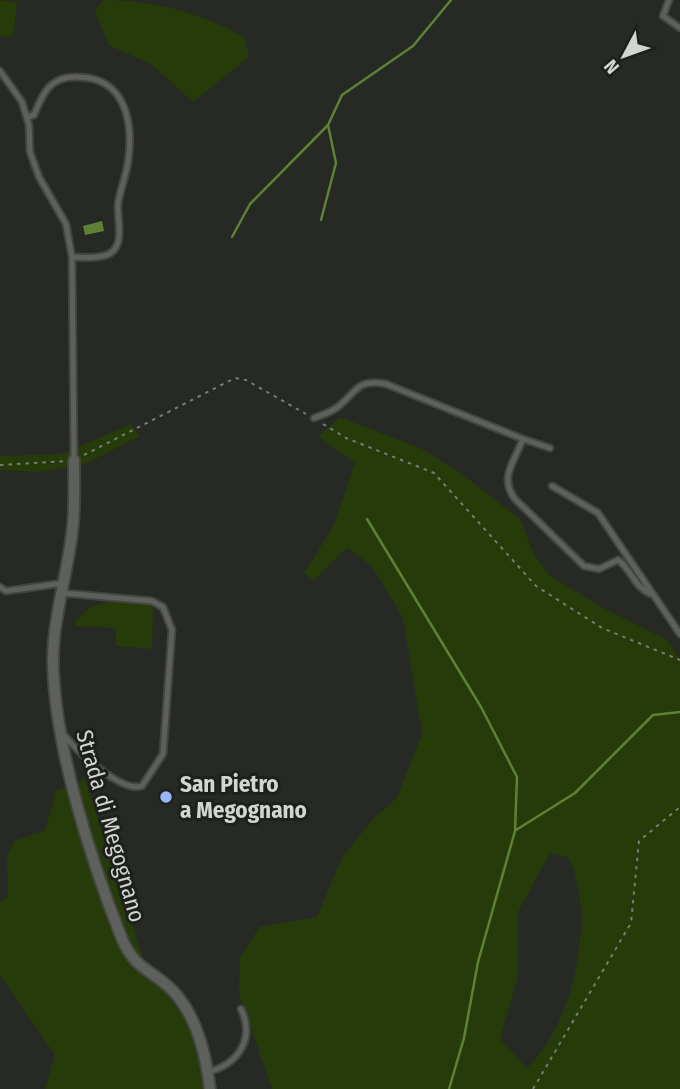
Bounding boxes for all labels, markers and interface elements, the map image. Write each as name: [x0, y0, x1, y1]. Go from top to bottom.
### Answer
north arrow: [589, 21, 659, 91]
text: N: [599, 55, 624, 79]
street label: Strada di Megognano: [70, 727, 152, 925]
place label: San Pietro a Megognano: [180, 770, 307, 824]
marker: San Pietro a Megognano: [158, 789, 174, 805]

